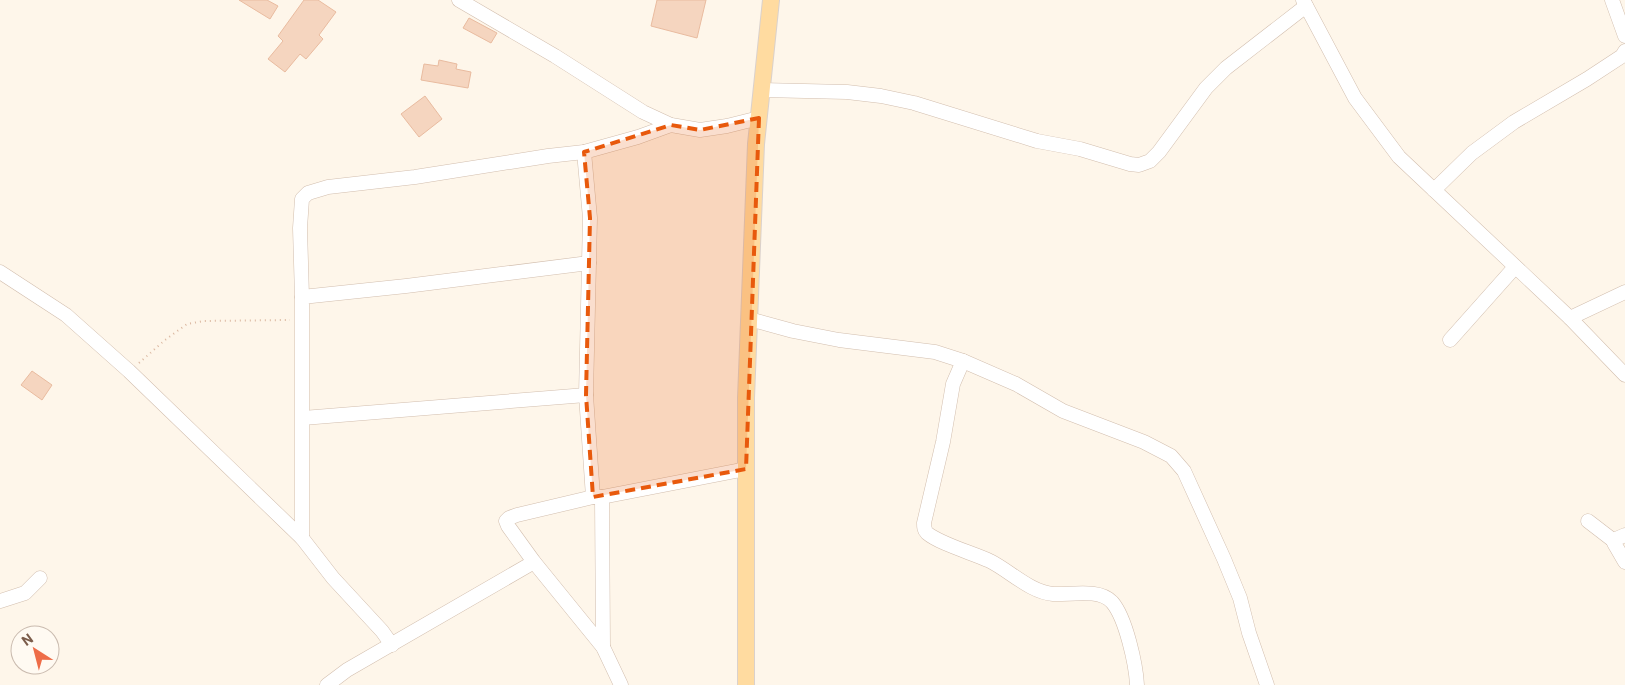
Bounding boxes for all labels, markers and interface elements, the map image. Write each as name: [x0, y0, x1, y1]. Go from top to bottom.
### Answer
north arrow: [10, 625, 60, 675]
text: N: [19, 630, 36, 649]

